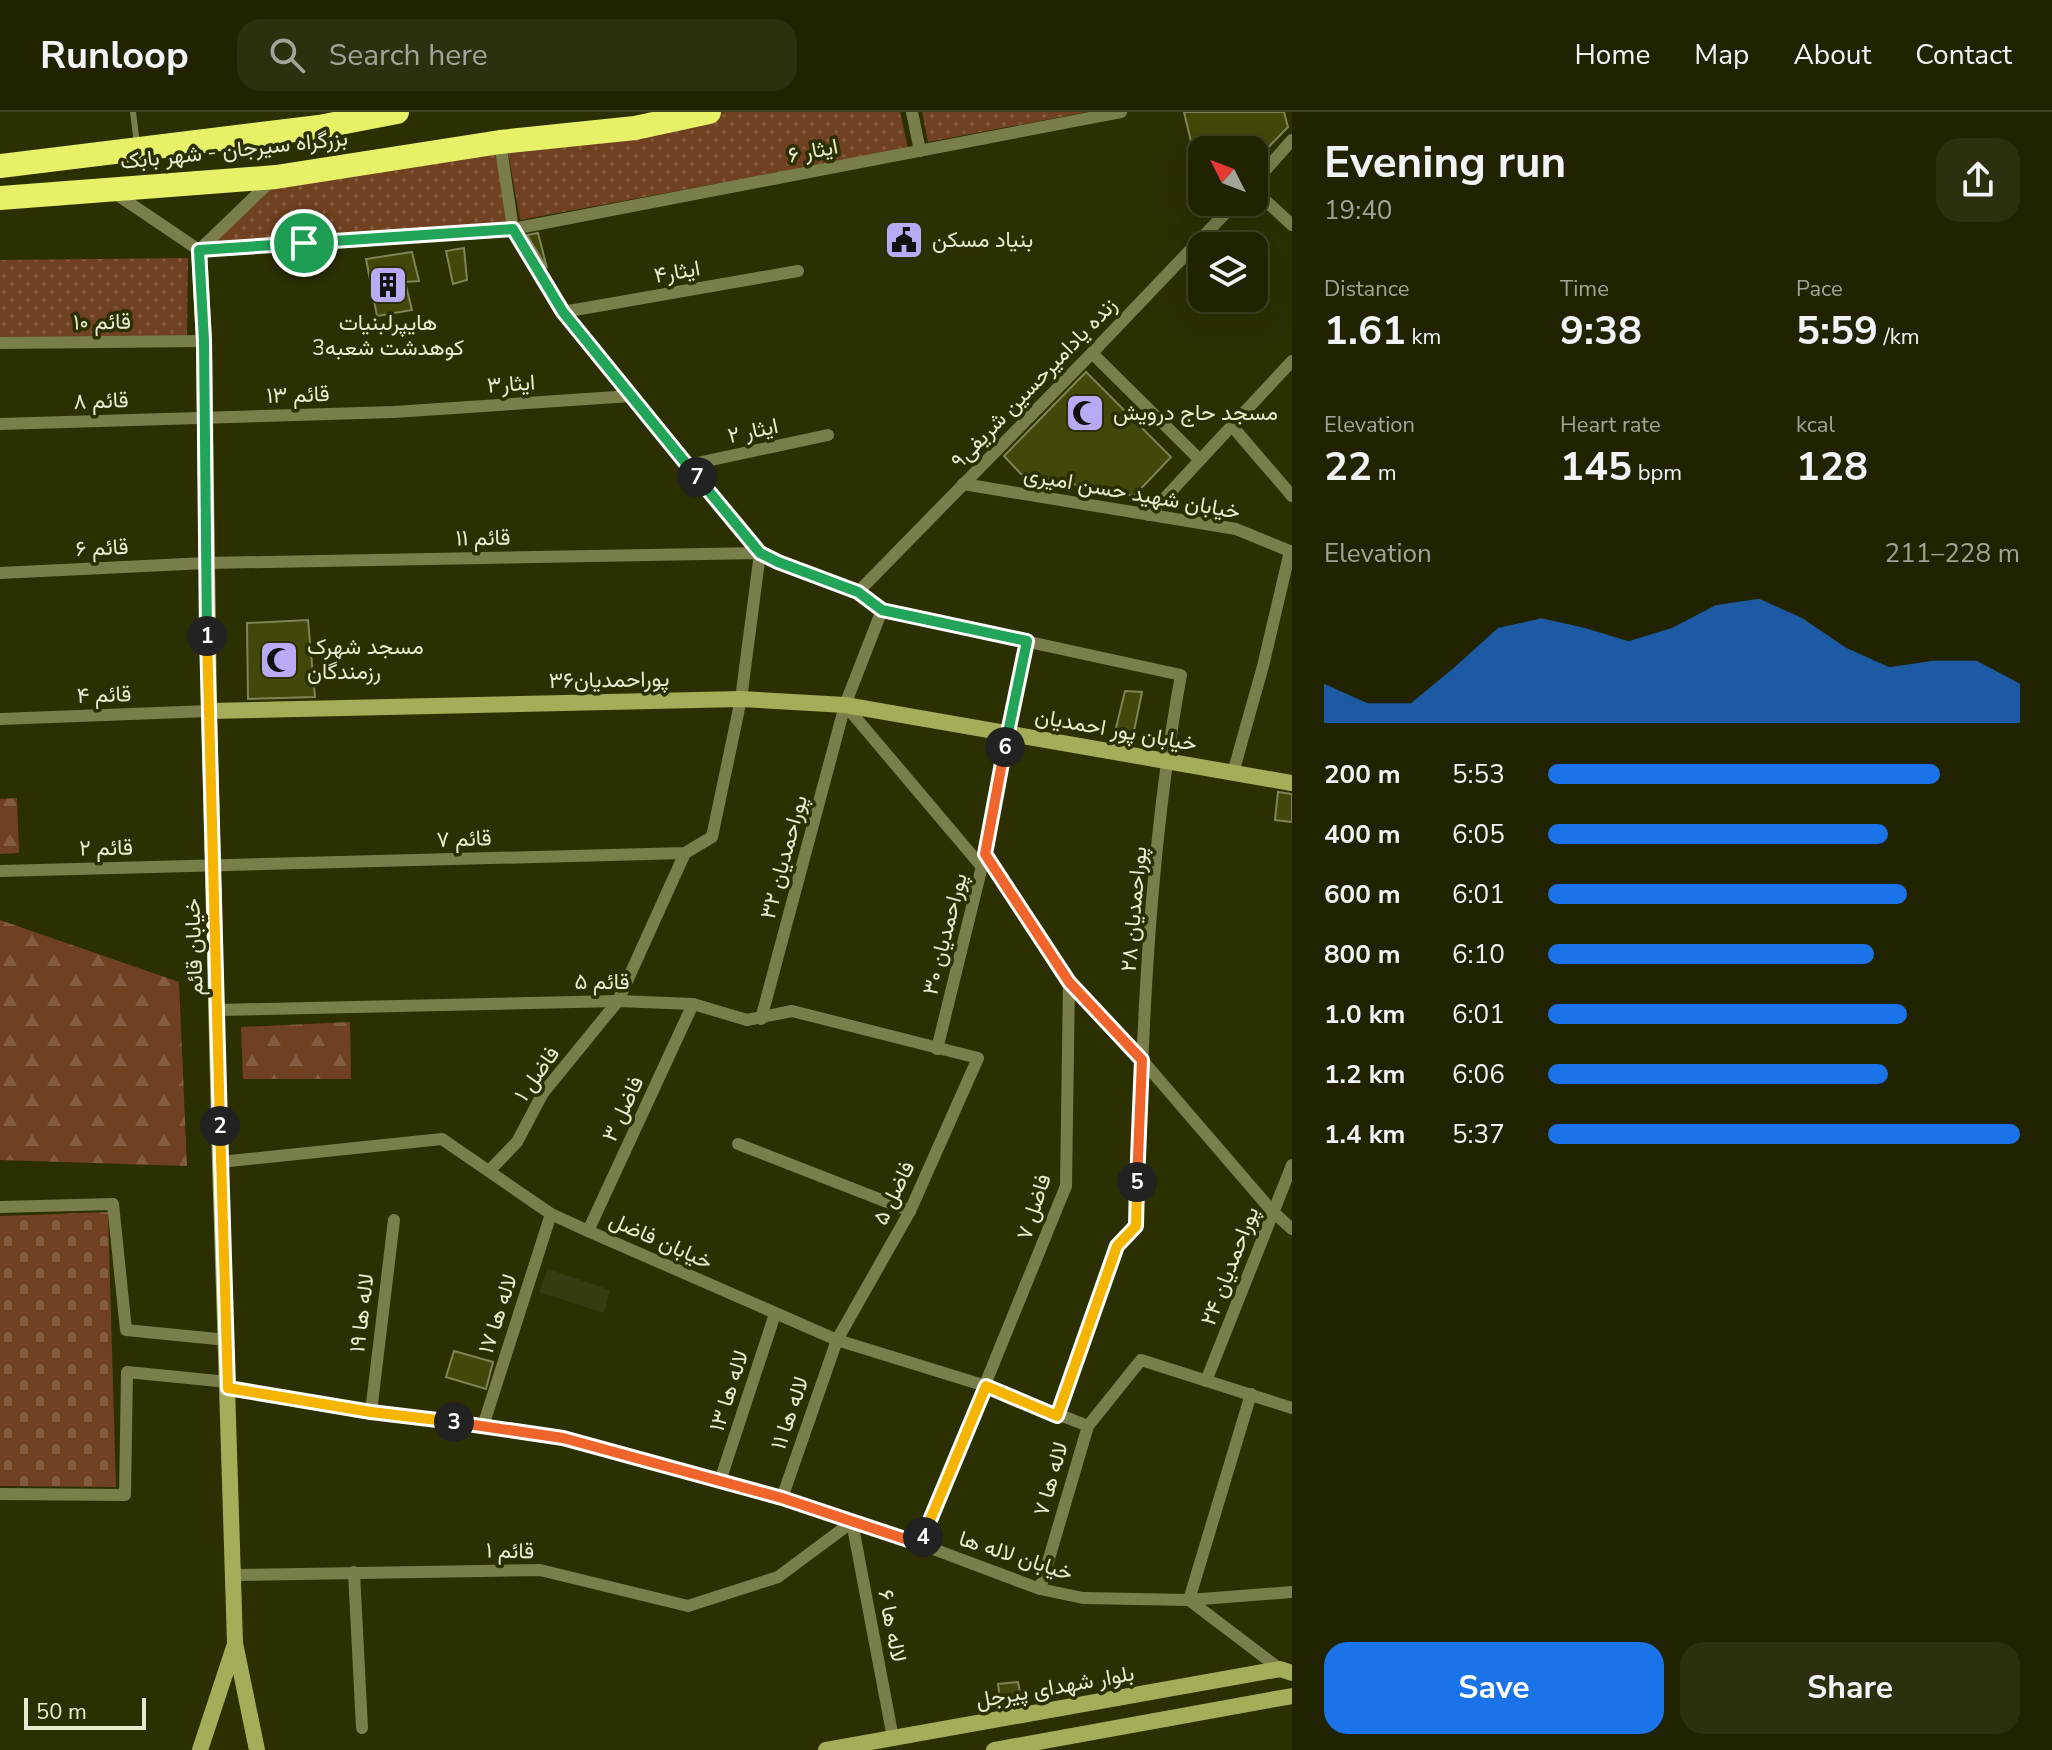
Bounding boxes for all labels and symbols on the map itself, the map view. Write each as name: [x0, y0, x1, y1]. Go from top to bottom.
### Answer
street label: بزرگراه سیرجان - شهر بابک: [119, 123, 349, 177]
street label: ایثار ۶: [786, 132, 840, 170]
north arrow: [1188, 136, 1268, 216]
pin: [270, 209, 338, 277]
public building icon: بنیاد مسکن: [883, 219, 925, 261]
place label: بنیاد مسکن: [932, 225, 1033, 255]
street label: ایثار۴: [652, 253, 702, 291]
building icon: هایپرلبنیات کوهدشت شعبه3: [367, 264, 409, 306]
street label: زنده یادامیرحسین شریفی۹: [944, 291, 1124, 475]
street label: قائم ۱۰: [73, 306, 131, 338]
place label: هایپرلبنیات کوهدشت شعبه3: [312, 308, 464, 363]
street label: ایثار۳: [486, 367, 536, 401]
street label: قائم ۱۳: [266, 379, 330, 411]
street label: قائم ۸: [73, 385, 129, 417]
mosque icon: مسجد حاج درویش: [1064, 392, 1106, 434]
place label: مسجد حاج درویش: [1113, 398, 1278, 428]
street label: ایثار ۲: [725, 411, 781, 451]
pin: 7: [677, 457, 717, 497]
street label: خیابان شهید حسن امیری: [1021, 459, 1243, 527]
street label: قائم ۱۱: [455, 523, 511, 553]
street label: قائم ۶: [75, 532, 129, 564]
pin: 1: [187, 616, 227, 656]
place label: مسجد شهرک رزمندگان: [307, 632, 424, 687]
mosque icon: مسجد شهرک رزمندگان: [258, 639, 300, 681]
street label: پوراحمدیان۳۶: [548, 664, 670, 696]
street label: قائم ۴: [76, 679, 132, 711]
street label: خیابان پور احمدیان: [1033, 701, 1199, 759]
pin: 6: [985, 727, 1025, 767]
street label: پوراحمدیان ۳۲: [753, 792, 815, 922]
street label: قائم ۷: [436, 823, 492, 855]
street label: قائم ۲: [79, 833, 133, 863]
street label: پوراحمدیان ۲۸: [1114, 845, 1154, 973]
street label: پوراحمدیان ۳۰: [915, 870, 975, 998]
street label: خیابان قائم: [177, 898, 211, 996]
street label: قائم ۵: [574, 967, 630, 997]
street label: فاضل ۱: [507, 1040, 567, 1108]
street label: فاضل ۳: [595, 1071, 651, 1147]
pin: 2: [200, 1106, 240, 1146]
street label: فاضل ۵: [866, 1156, 922, 1230]
pin: 5: [1117, 1162, 1157, 1202]
street label: فاضل ۷: [1009, 1170, 1059, 1244]
street label: پوراحمدیان ۲۴: [1194, 1202, 1266, 1330]
street label: خیابان فاضل: [605, 1205, 717, 1277]
street label: لاله ها ۱۷: [471, 1270, 525, 1358]
street label: لاله ها ۱۹: [342, 1272, 382, 1354]
street label: لاله ها ۱۳: [702, 1347, 756, 1435]
street label: لاله ها ۱۱: [764, 1373, 816, 1453]
pin: 3: [434, 1402, 474, 1442]
street label: لاله ها ۷: [1026, 1439, 1076, 1519]
pin: 4: [903, 1517, 943, 1557]
street label: خیابان لاله ها: [955, 1523, 1077, 1589]
street label: قائم ۱: [485, 1536, 535, 1566]
street label: لاله ها ۶: [870, 1587, 914, 1665]
street label: بلوار شهدای پیرجل: [973, 1658, 1137, 1716]
scale bar: [24, 1694, 146, 1730]

